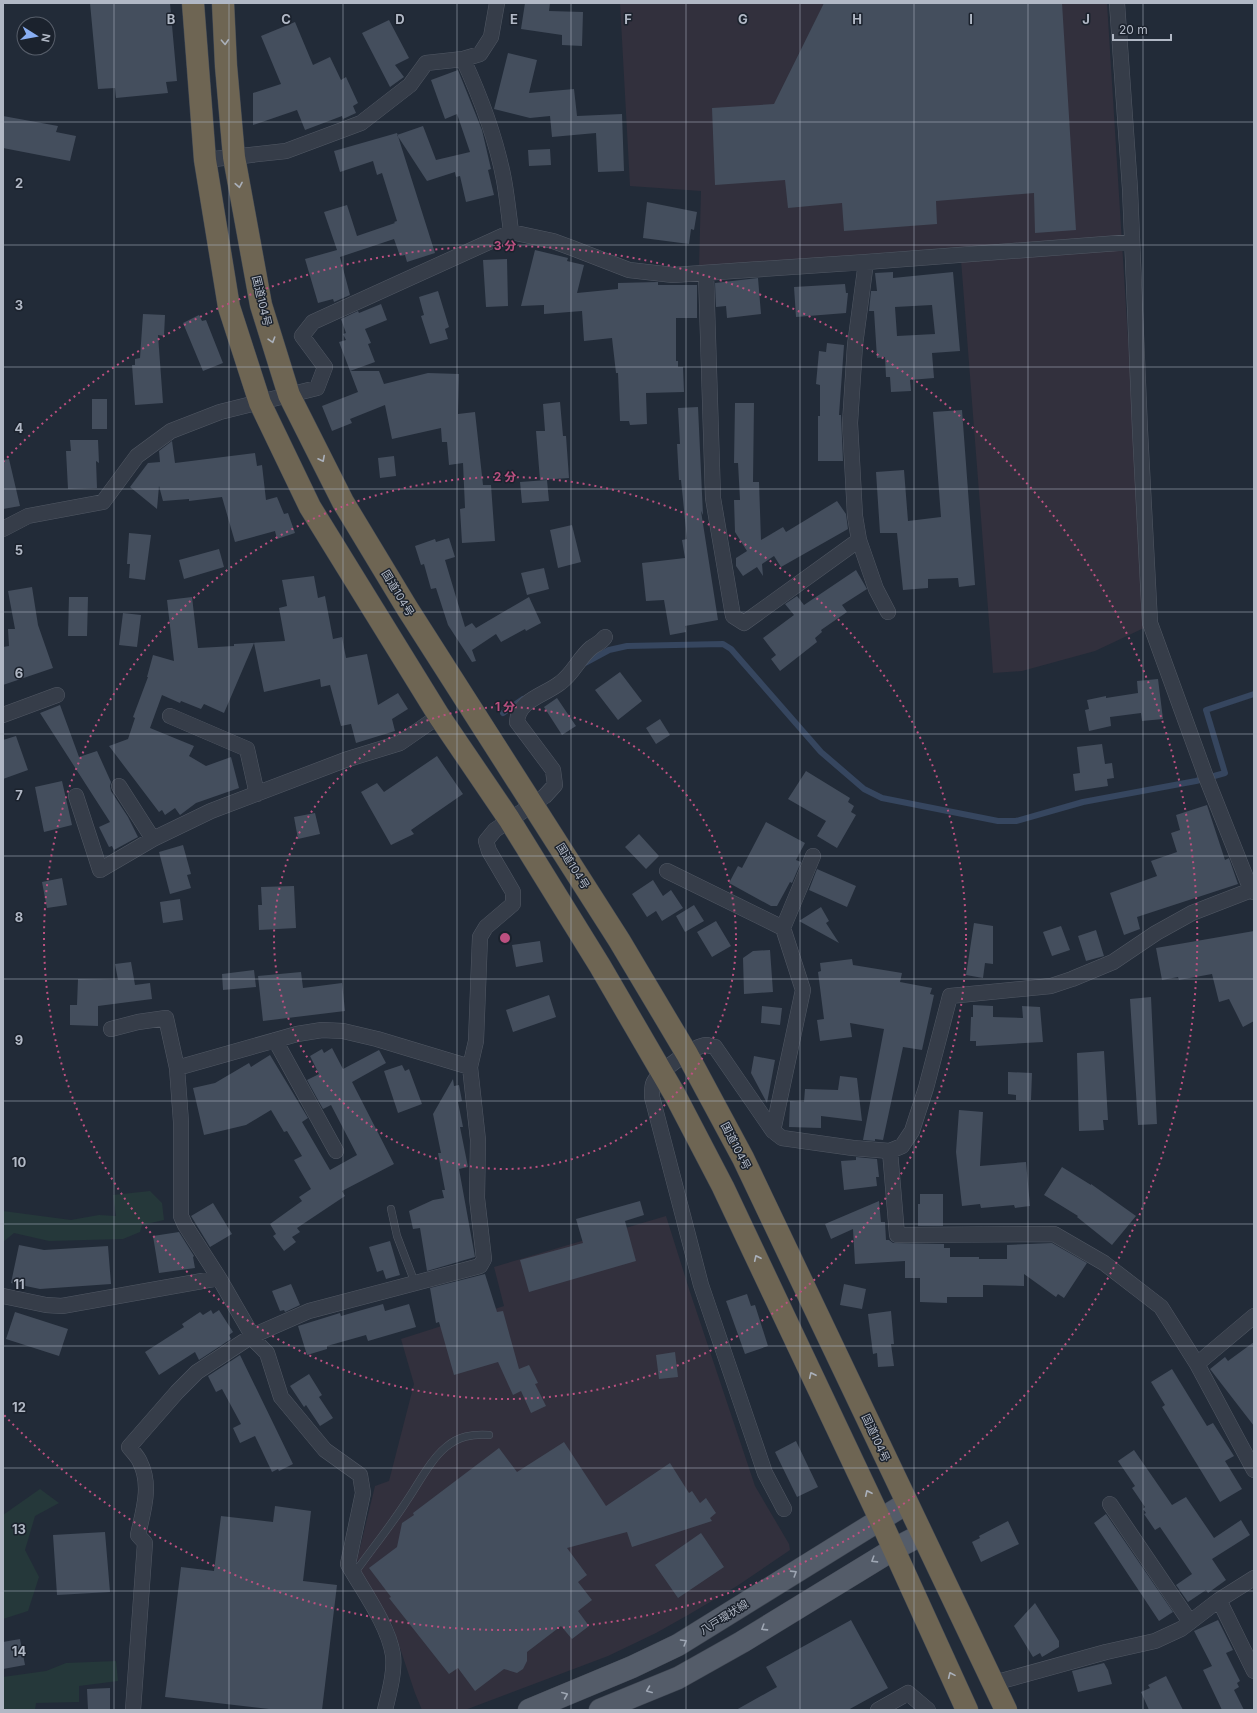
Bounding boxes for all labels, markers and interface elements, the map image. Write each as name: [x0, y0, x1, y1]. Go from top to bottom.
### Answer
text: B: [167, 11, 176, 27]
text: C: [281, 11, 291, 27]
text: D: [395, 11, 405, 27]
text: E: [510, 11, 518, 27]
text: F: [624, 11, 632, 27]
text: G: [738, 11, 748, 27]
text: H: [852, 11, 862, 27]
text: I: [969, 11, 973, 27]
text: J: [1082, 11, 1090, 27]
north arrow: [16, 16, 56, 56]
scale bar: [1113, 16, 1171, 42]
text: 20 m: [1119, 22, 1148, 37]
text: N: [38, 32, 53, 43]
one-way arrow: [221, 39, 230, 45]
text: 2: [15, 175, 23, 191]
one-way arrow: [234, 182, 243, 188]
text: 3 分: [494, 238, 516, 253]
street label: 国道104号: [249, 274, 275, 328]
text: 3: [15, 297, 23, 313]
one-way arrow: [267, 336, 276, 343]
text: 4: [15, 420, 24, 436]
one-way arrow: [317, 455, 324, 462]
text: 2 分: [494, 469, 516, 484]
text: 5: [15, 542, 23, 558]
street label: 国道104号: [379, 567, 417, 619]
text: 6: [15, 665, 23, 681]
text: 1 分: [495, 699, 515, 714]
text: 7: [15, 787, 23, 803]
street label: 国道104号: [553, 840, 593, 892]
text: 8: [15, 909, 23, 925]
centre of rings: [498, 931, 512, 945]
text: 9: [15, 1032, 23, 1048]
street label: 国道104号: [718, 1120, 754, 1172]
text: 10: [12, 1154, 26, 1170]
one-way arrow: [754, 1254, 762, 1262]
text: 11: [13, 1276, 25, 1292]
one-way arrow: [809, 1372, 817, 1379]
text: 12: [12, 1399, 26, 1415]
street label: 国道104号: [859, 1412, 893, 1464]
one-way arrow: [865, 1489, 873, 1497]
text: 13: [12, 1521, 26, 1537]
one-way arrow: [872, 1556, 879, 1563]
one-way arrow: [790, 1570, 797, 1578]
street label: 八戸環状線: [697, 1596, 751, 1638]
one-way arrow: [761, 1624, 768, 1631]
one-way arrow: [680, 1639, 687, 1646]
text: 14: [12, 1643, 26, 1659]
one-way arrow: [948, 1671, 956, 1679]
one-way arrow: [646, 1685, 653, 1693]
one-way arrow: [561, 1692, 569, 1700]

